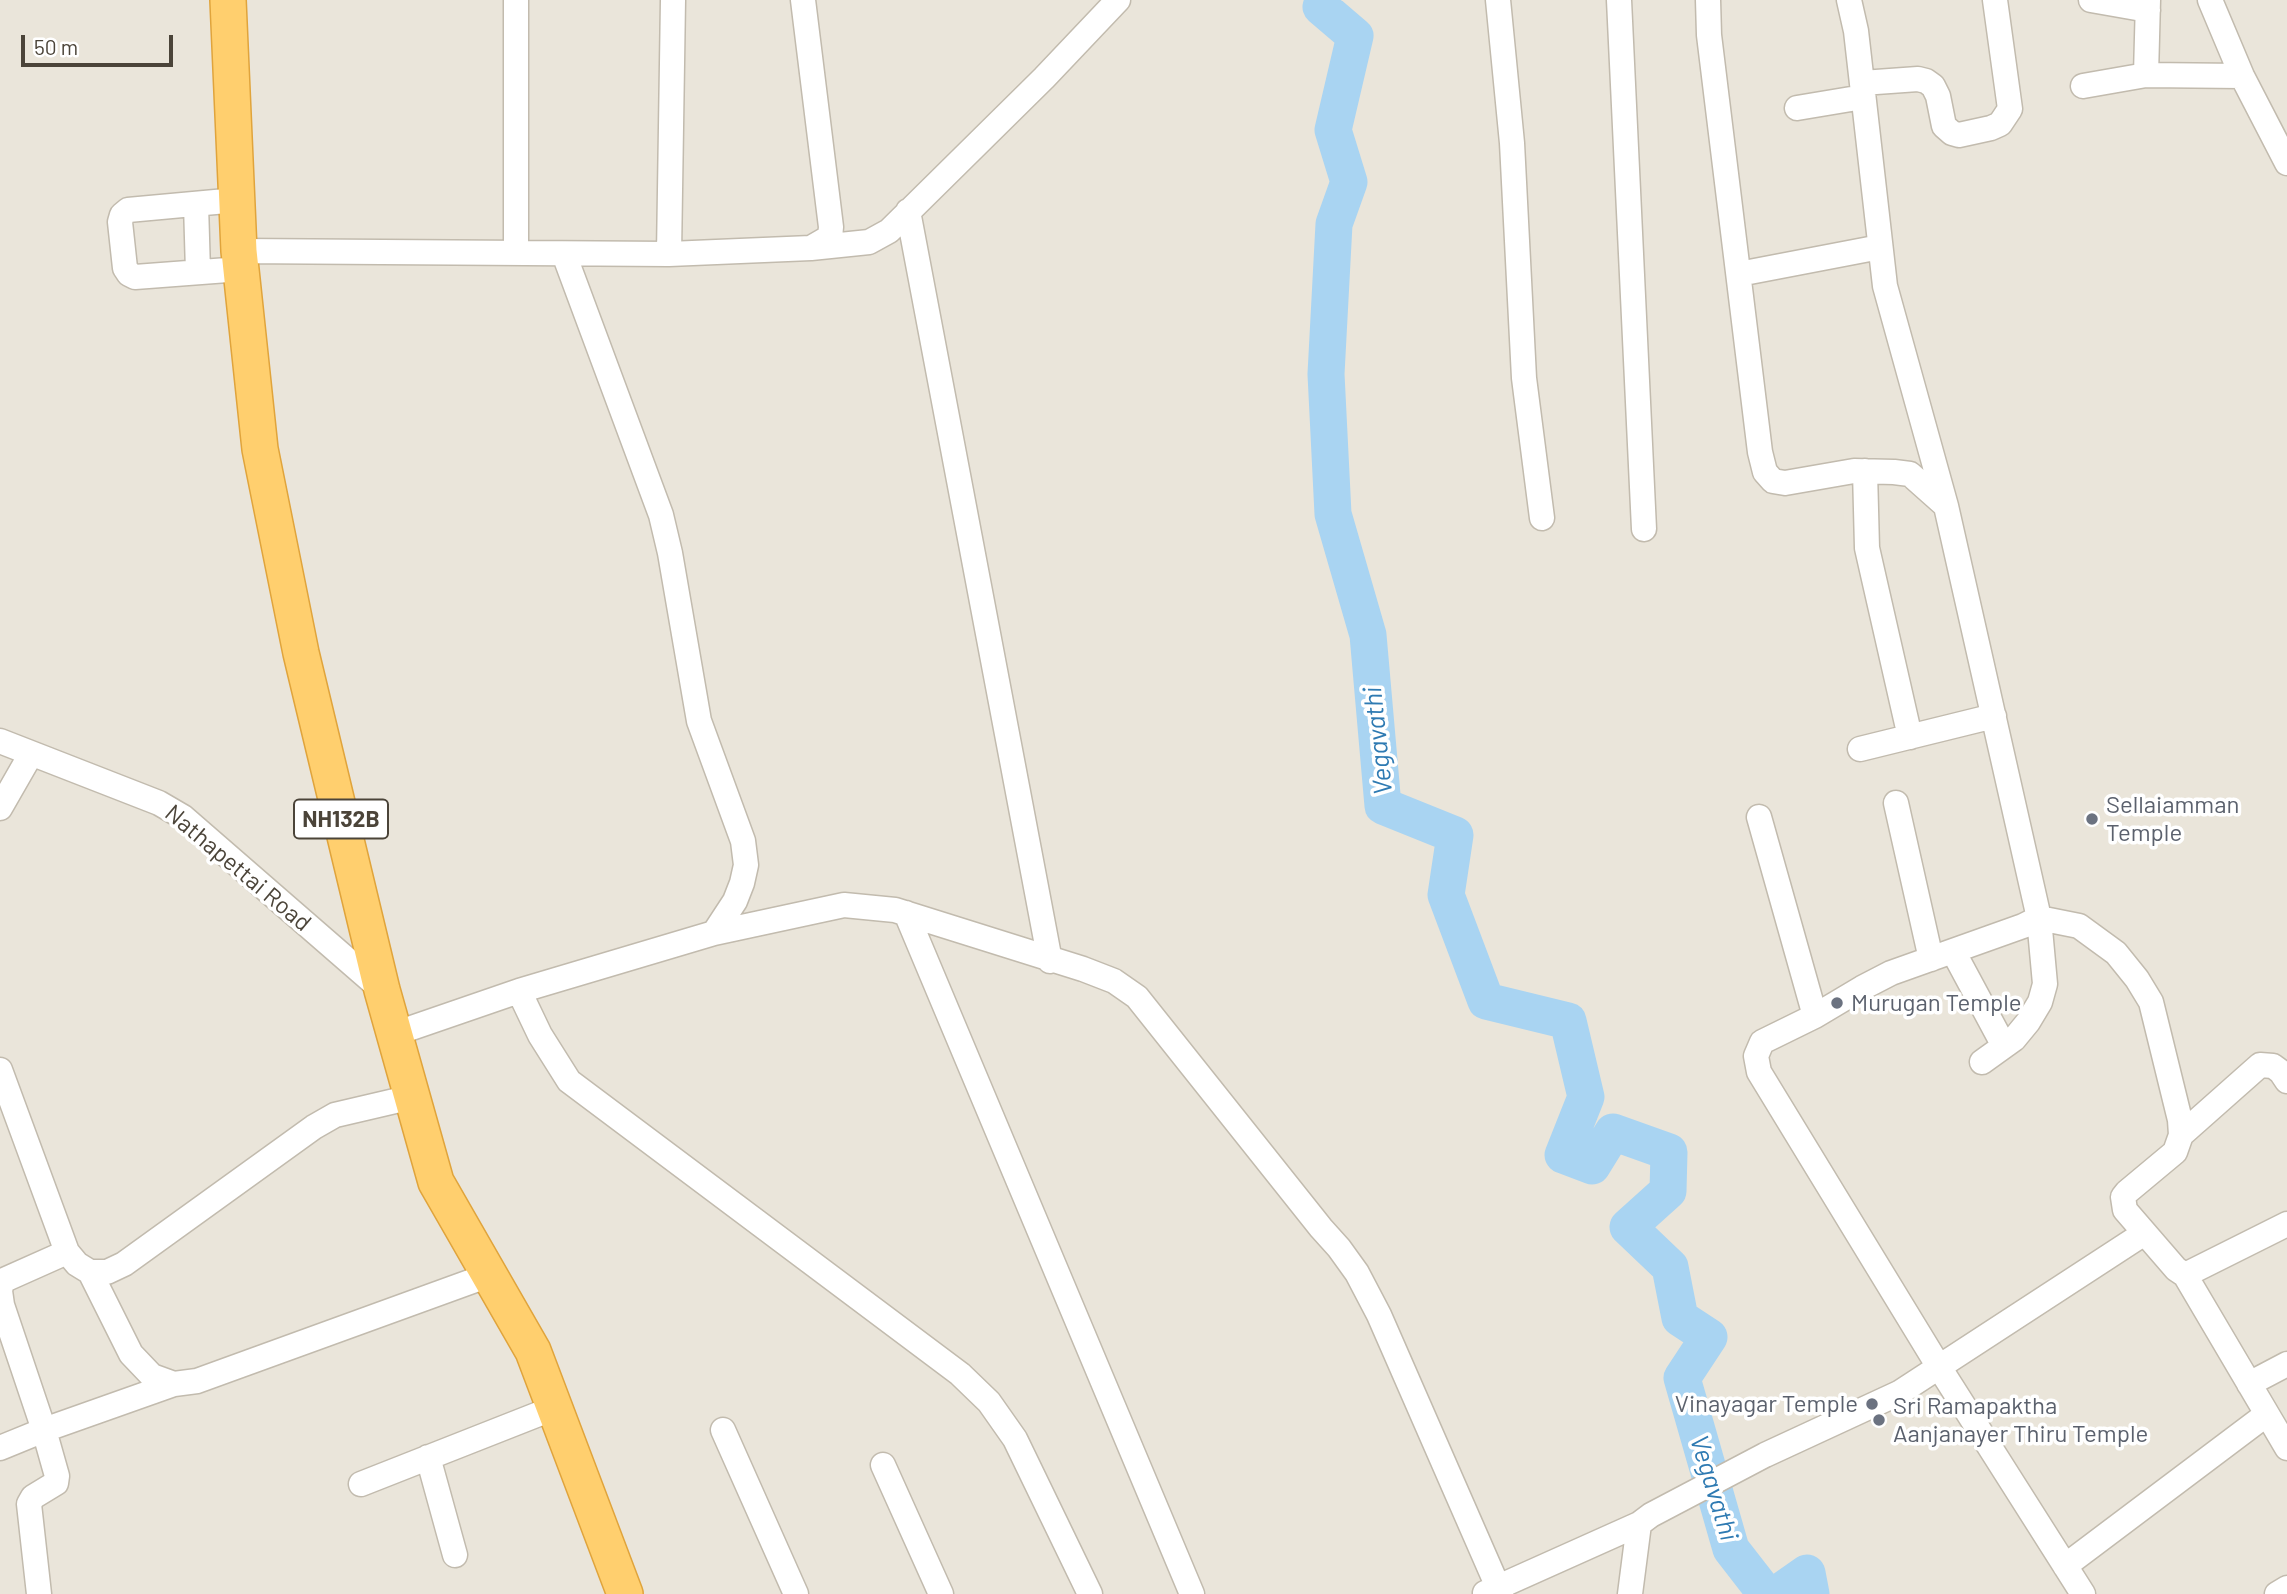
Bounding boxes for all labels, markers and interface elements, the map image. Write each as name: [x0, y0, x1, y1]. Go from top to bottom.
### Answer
scale bar: [24, 21, 177, 65]
text: 50 m: [34, 34, 78, 59]
water label: Vegavathi: [1357, 685, 1399, 797]
place label: Sellaiamman Temple: [2106, 791, 2239, 847]
street label: Nathapettai Road: [159, 799, 317, 937]
road number: NH132B: [294, 800, 388, 838]
marker: Sellaiamman Temple: [2084, 811, 2100, 827]
place label: Murugan Temple: [1851, 989, 2022, 1017]
marker: Murugan Temple: [1829, 995, 1845, 1011]
place label: Vinayagar Temple: [1675, 1390, 1858, 1418]
place label: Sri Ramapaktha Aanjanayer Thiru Temple: [1893, 1392, 2148, 1448]
marker: Vinayagar Temple: [1864, 1396, 1880, 1412]
marker: Sri Ramapaktha Aanjanayer Thiru Temple: [1871, 1412, 1887, 1428]
water label: Vegavathi: [1683, 1431, 1745, 1545]

